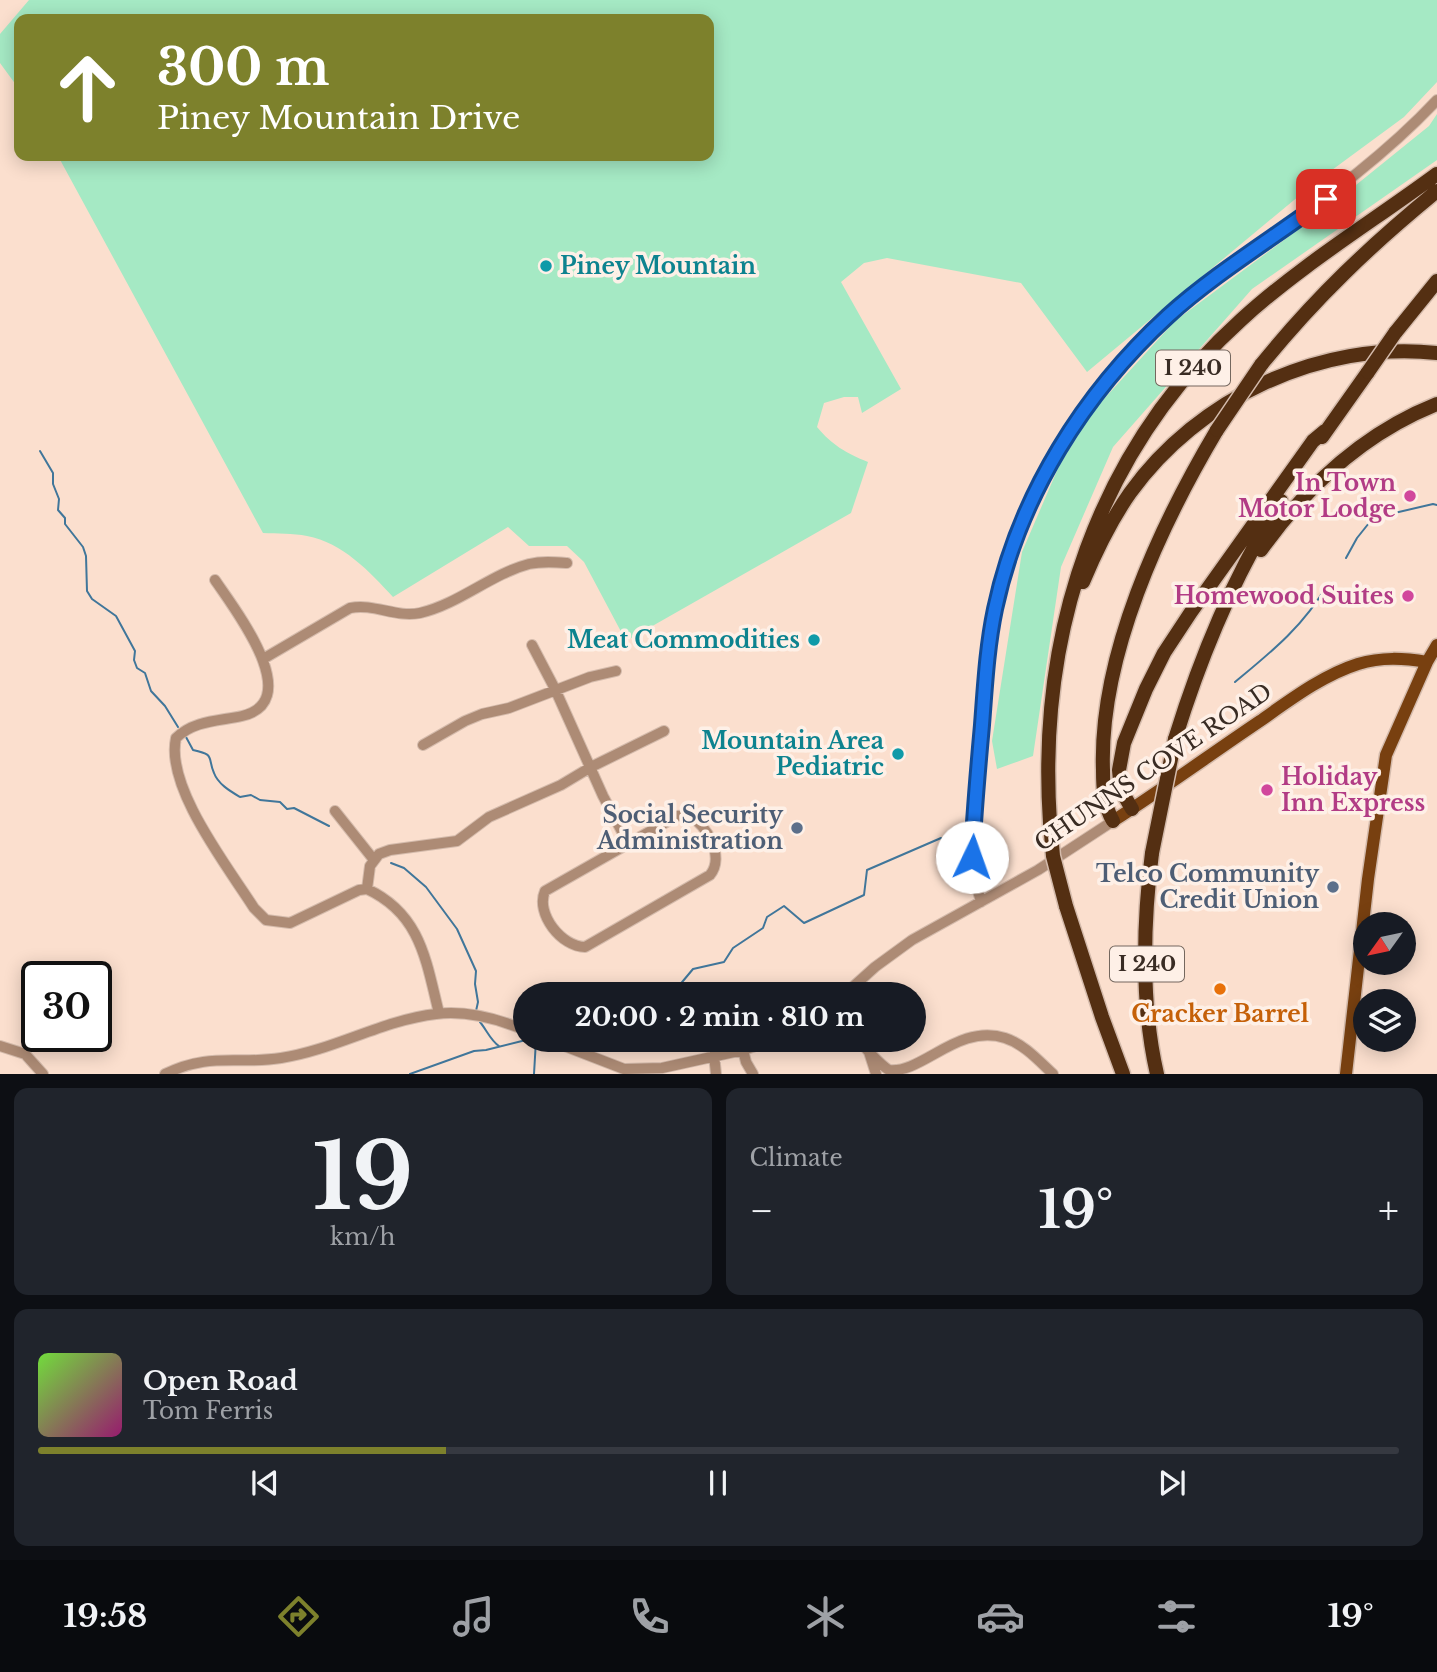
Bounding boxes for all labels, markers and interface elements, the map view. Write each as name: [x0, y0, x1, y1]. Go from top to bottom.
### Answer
text: 300 m: [157, 37, 329, 98]
icon: ahead: [42, 42, 133, 133]
text: Piney Mountain Drive: [157, 98, 520, 138]
pin: [1296, 169, 1356, 229]
icon: arrive: [1307, 180, 1345, 218]
place label: Piney Mountain: [560, 252, 756, 280]
marker: Piney Mountain: [538, 258, 554, 274]
road number: I 240: [1156, 350, 1230, 386]
place label: In Town Motor Lodge: [1238, 469, 1396, 523]
marker: In Town Motor Lodge: [1402, 488, 1418, 504]
place label: Homewood Suites: [1174, 582, 1394, 610]
marker: Homewood Suites: [1400, 588, 1416, 604]
place label: Meat Commodities: [567, 626, 800, 654]
marker: Meat Commodities: [806, 632, 822, 648]
street label: CHUNNS COVE ROAD: [1029, 677, 1277, 857]
place label: Mountain Area Pediatric: [701, 727, 884, 781]
marker: Mountain Area Pediatric: [890, 746, 906, 762]
place label: Holiday Inn Express: [1281, 763, 1425, 817]
marker: Holiday Inn Express: [1259, 782, 1275, 798]
place label: Social Security Administration: [596, 801, 784, 855]
marker: Social Security Administration: [789, 820, 805, 836]
position arrow: [935, 820, 1009, 894]
place label: Telco Community Credit Union: [1096, 860, 1320, 914]
marker: Telco Community Credit Union: [1325, 879, 1341, 895]
north arrow: [1353, 912, 1416, 975]
map controls: [1353, 912, 1416, 1052]
road number: I 240: [1110, 946, 1184, 982]
speed limit sign: 30: [21, 961, 112, 1052]
marker: Cracker Barrel: [1212, 981, 1228, 997]
button: layers: [1353, 989, 1416, 1052]
place label: Cracker Barrel: [1131, 1000, 1309, 1028]
text: 20:00 · 2 min · 810 m: [575, 1001, 864, 1033]
text: 19: [312, 1121, 413, 1234]
text: Climate: [750, 1144, 843, 1172]
text: 19°: [1038, 1178, 1113, 1242]
text: −: [750, 1187, 774, 1234]
text: +: [1378, 1187, 1399, 1234]
text: km/h: [330, 1223, 395, 1251]
text: Open Road: [143, 1365, 298, 1397]
text: Tom Ferris: [143, 1397, 273, 1425]
icon: previous: [246, 1464, 284, 1502]
icon: pause: [699, 1464, 737, 1502]
icon: next: [1153, 1464, 1191, 1502]
icon: directions: [274, 1592, 323, 1641]
icon: music: [449, 1592, 498, 1641]
icon: phone: [625, 1592, 674, 1641]
icon: climate: [801, 1592, 850, 1641]
icon: car: [976, 1592, 1025, 1641]
icon: filters: [1152, 1592, 1201, 1641]
text: 19:58: [63, 1596, 147, 1636]
text: 19°: [1327, 1596, 1374, 1636]

